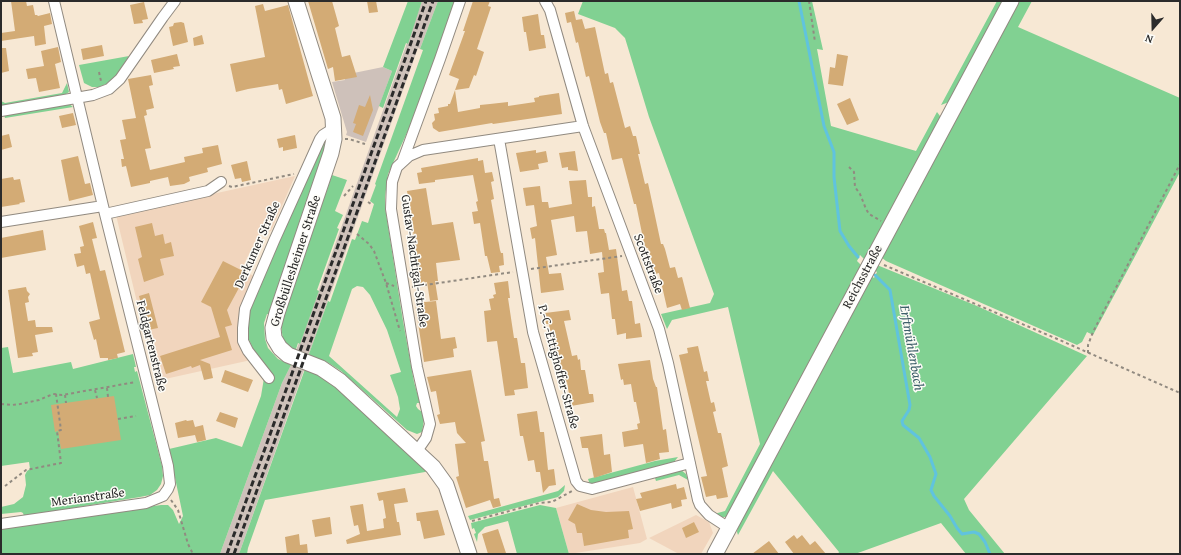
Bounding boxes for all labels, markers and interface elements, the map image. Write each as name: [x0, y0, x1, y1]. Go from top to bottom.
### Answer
north arrow: [1133, 8, 1173, 48]
text: N: [1143, 31, 1155, 48]
street label: Großbüllesheimer Straße: [267, 193, 325, 329]
street label: Gustav-Nachtigal-Straße: [397, 194, 431, 328]
street label: Derkumer Straße: [232, 199, 284, 291]
street label: Scottstraße: [629, 232, 667, 296]
street label: Reichsstraße: [840, 242, 886, 312]
street label: Feldgartenstraße: [132, 299, 170, 393]
street label: P.-C.-Ettighoffer-Straße: [534, 303, 582, 431]
water label: Erftmühlenbach: [895, 304, 927, 392]
street label: Merianstraße: [50, 485, 126, 511]

